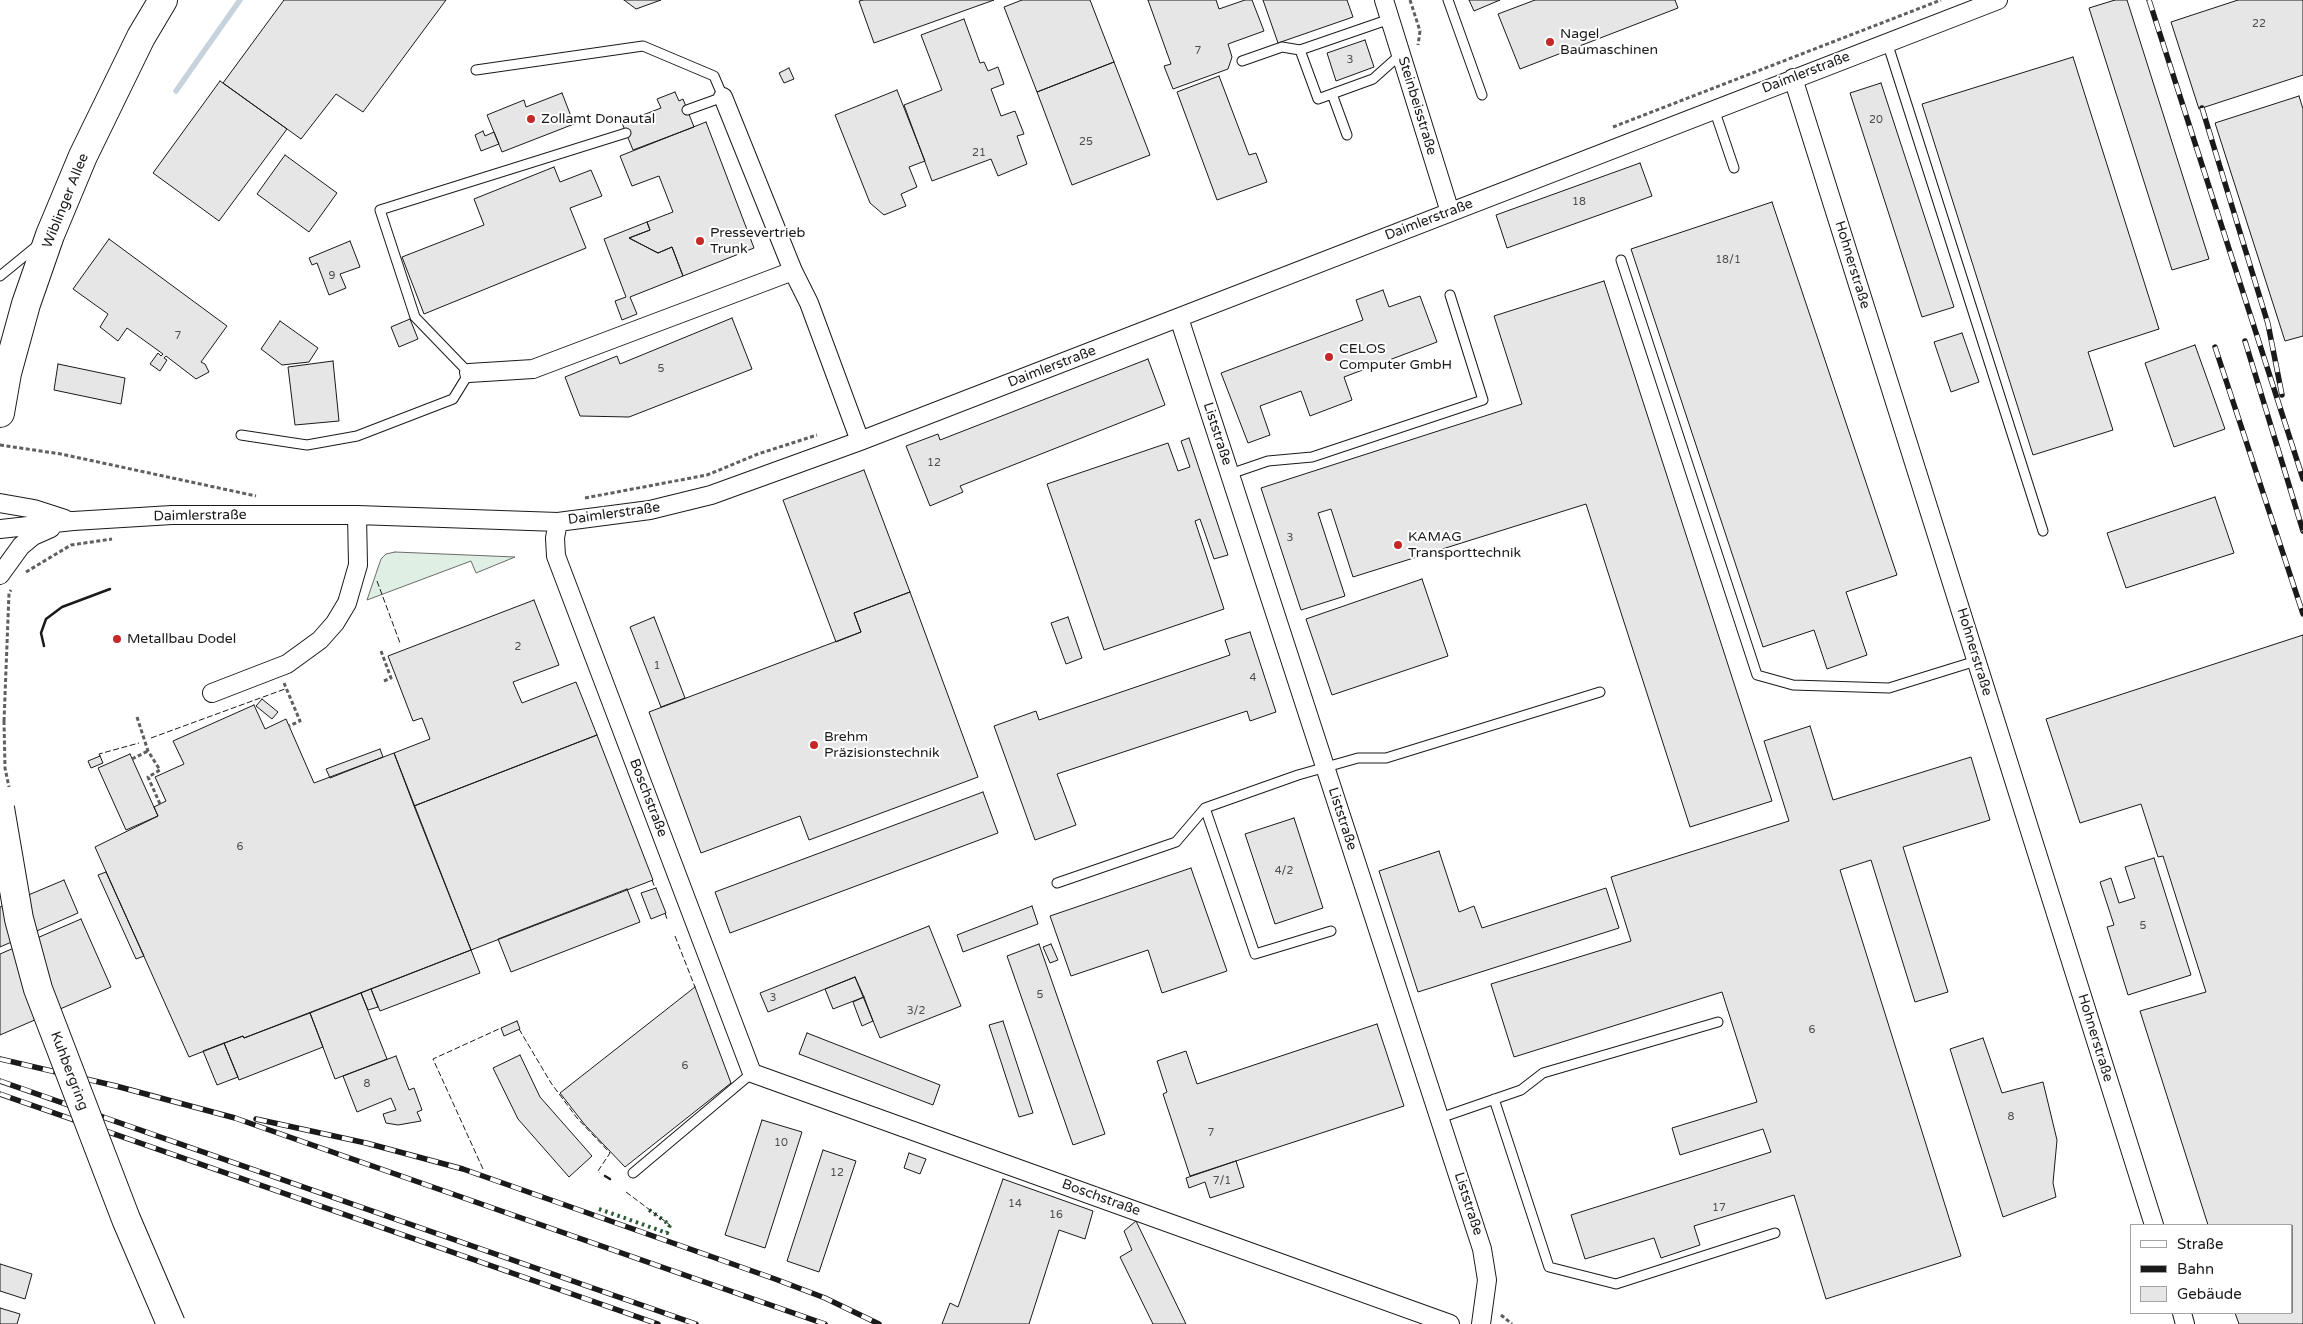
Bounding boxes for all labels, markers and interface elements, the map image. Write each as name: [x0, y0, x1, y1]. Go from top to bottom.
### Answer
house number: 22: [2252, 17, 2266, 31]
place label: Nagel Baumaschinen: [1560, 26, 1658, 58]
marker: Nagel Baumaschinen: [1544, 36, 1556, 48]
house number: 7: [1195, 44, 1201, 58]
street label: Daimlerstraße: [1760, 48, 1852, 98]
house number: 3: [1347, 53, 1353, 67]
street label: Steinbeisstraße: [1394, 55, 1440, 157]
place label: Zollamt Donautal: [541, 111, 655, 127]
marker: Zollamt Donautal: [525, 113, 537, 125]
house number: 20: [1869, 113, 1883, 127]
house number: 25: [1079, 135, 1093, 149]
house number: 21: [972, 146, 986, 160]
street label: Wiblinger Allee: [39, 151, 93, 251]
street label: Daimlerstraße: [1383, 195, 1475, 245]
house number: 18: [1572, 195, 1586, 209]
street label: Hohnerstraße: [1831, 219, 1873, 311]
place label: Pressevertrieb Trunk: [710, 225, 805, 258]
marker: Pressevertrieb Trunk: [694, 235, 706, 247]
house number: 18/1: [1715, 253, 1741, 267]
house number: 9: [329, 269, 335, 283]
house number: 7: [175, 329, 181, 343]
place label: CELOS Computer GmbH: [1339, 341, 1452, 374]
street label: Daimlerstraße: [1006, 342, 1098, 392]
marker: CELOS Computer GmbH: [1323, 351, 1335, 363]
house number: 5: [658, 362, 664, 376]
street label: Liststraße: [1199, 400, 1235, 468]
house number: 12: [927, 456, 941, 470]
street label: Daimlerstraße: [567, 499, 661, 529]
street label: Daimlerstraße: [153, 507, 247, 525]
place label: KAMAG Transporttechnik: [1408, 529, 1521, 562]
house number: 3: [1287, 531, 1293, 545]
marker: KAMAG Transporttechnik: [1392, 539, 1404, 551]
street label: Hohnerstraße: [1953, 606, 1995, 698]
place label: Metallbau Dodel: [127, 631, 236, 647]
marker: Metallbau Dodel: [111, 633, 123, 645]
house number: 2: [515, 640, 521, 654]
house number: 1: [654, 659, 660, 673]
house number: 4: [1250, 671, 1256, 685]
place label: Brehm Präzisionstechnik: [824, 729, 940, 762]
marker: Brehm Präzisionstechnik: [808, 739, 820, 751]
street label: Boschstraße: [625, 756, 671, 840]
street label: Liststraße: [1324, 785, 1360, 853]
house number: 6: [237, 840, 243, 854]
house number: 4/2: [1275, 864, 1293, 878]
house number: 5: [2140, 919, 2146, 933]
house number: 5: [1037, 988, 1043, 1002]
house number: 3: [770, 991, 776, 1005]
street label: Hohnerstraße: [2074, 992, 2116, 1084]
house number: 3/2: [907, 1004, 925, 1018]
house number: 6: [1809, 1023, 1815, 1037]
street label: Kuhbergring: [46, 1029, 92, 1113]
house number: 6: [682, 1059, 688, 1073]
house number: 8: [364, 1077, 370, 1091]
house number: 8: [2008, 1110, 2014, 1124]
house number: 7: [1208, 1126, 1214, 1140]
house number: 10: [774, 1136, 788, 1150]
house number: 12: [830, 1166, 844, 1180]
street label: Liststraße: [1450, 1170, 1486, 1238]
house number: 7/1: [1213, 1174, 1231, 1188]
street label: Boschstraße: [1059, 1176, 1143, 1220]
house number: 14: [1008, 1197, 1022, 1211]
house number: 17: [1712, 1201, 1726, 1215]
house number: 16: [1049, 1208, 1063, 1222]
legend: [2130, 1224, 2293, 1314]
text: Straße: [2177, 1235, 2223, 1253]
text: Bahn: [2177, 1260, 2214, 1278]
text: Gebäude: [2177, 1285, 2242, 1303]

